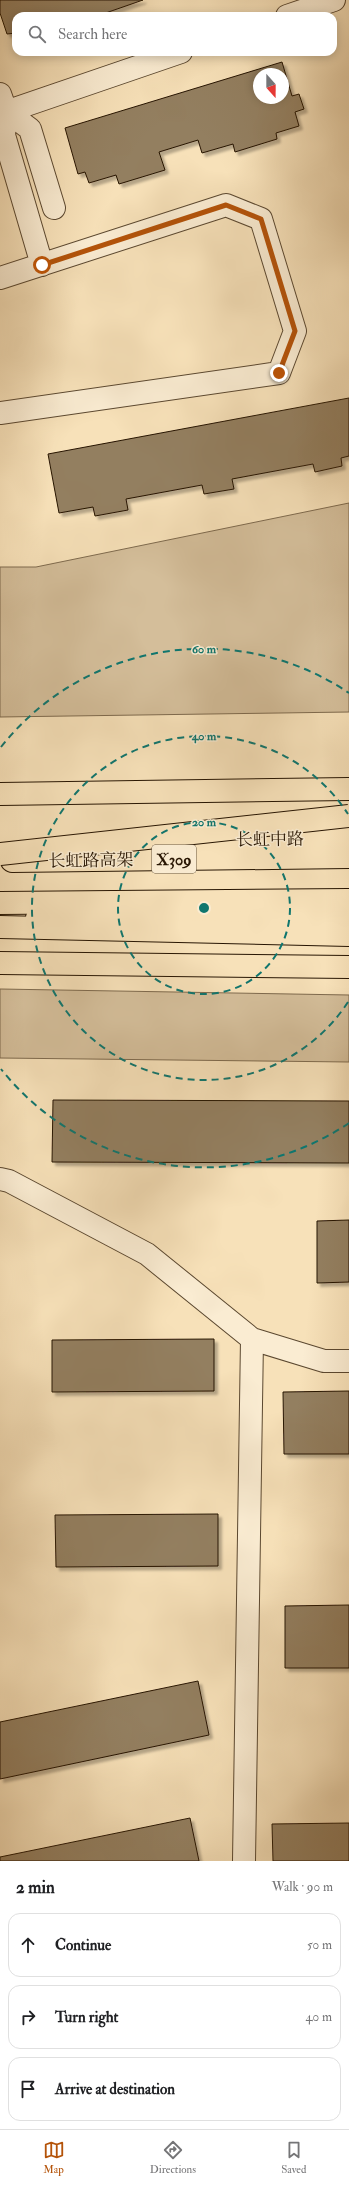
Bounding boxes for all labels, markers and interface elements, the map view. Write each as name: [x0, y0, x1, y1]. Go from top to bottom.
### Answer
search box: [12, 12, 337, 56]
icon: search: [26, 23, 48, 45]
text: Search here: [58, 25, 127, 44]
north arrow: [253, 68, 289, 104]
route start: [33, 256, 51, 274]
route end: [270, 364, 288, 382]
text: 60 m: [192, 642, 217, 657]
text: 40 m: [191, 729, 217, 744]
text: 20 m: [192, 815, 217, 830]
street label: 长虹中路: [236, 828, 304, 851]
road number: X309: [152, 845, 196, 873]
street label: 长虹路高架: [48, 849, 134, 872]
centre of rings: [197, 901, 211, 915]
text: 2 min: [16, 1877, 55, 1898]
text: Walk · 90 m: [272, 1879, 333, 1895]
icon: ahead: [17, 1934, 39, 1956]
text: Continue: [55, 1936, 111, 1955]
text: 50 m: [307, 1937, 332, 1953]
icon: right: [17, 2006, 39, 2028]
text: Turn right: [55, 2008, 118, 2027]
text: 40 m: [306, 2009, 332, 2025]
icon: arrive: [17, 2078, 39, 2100]
text: Arrive at destination: [55, 2080, 175, 2099]
tab: Map: [43, 2139, 65, 2176]
tab: Directions: [150, 2139, 196, 2176]
tab: Saved: [281, 2139, 306, 2176]

